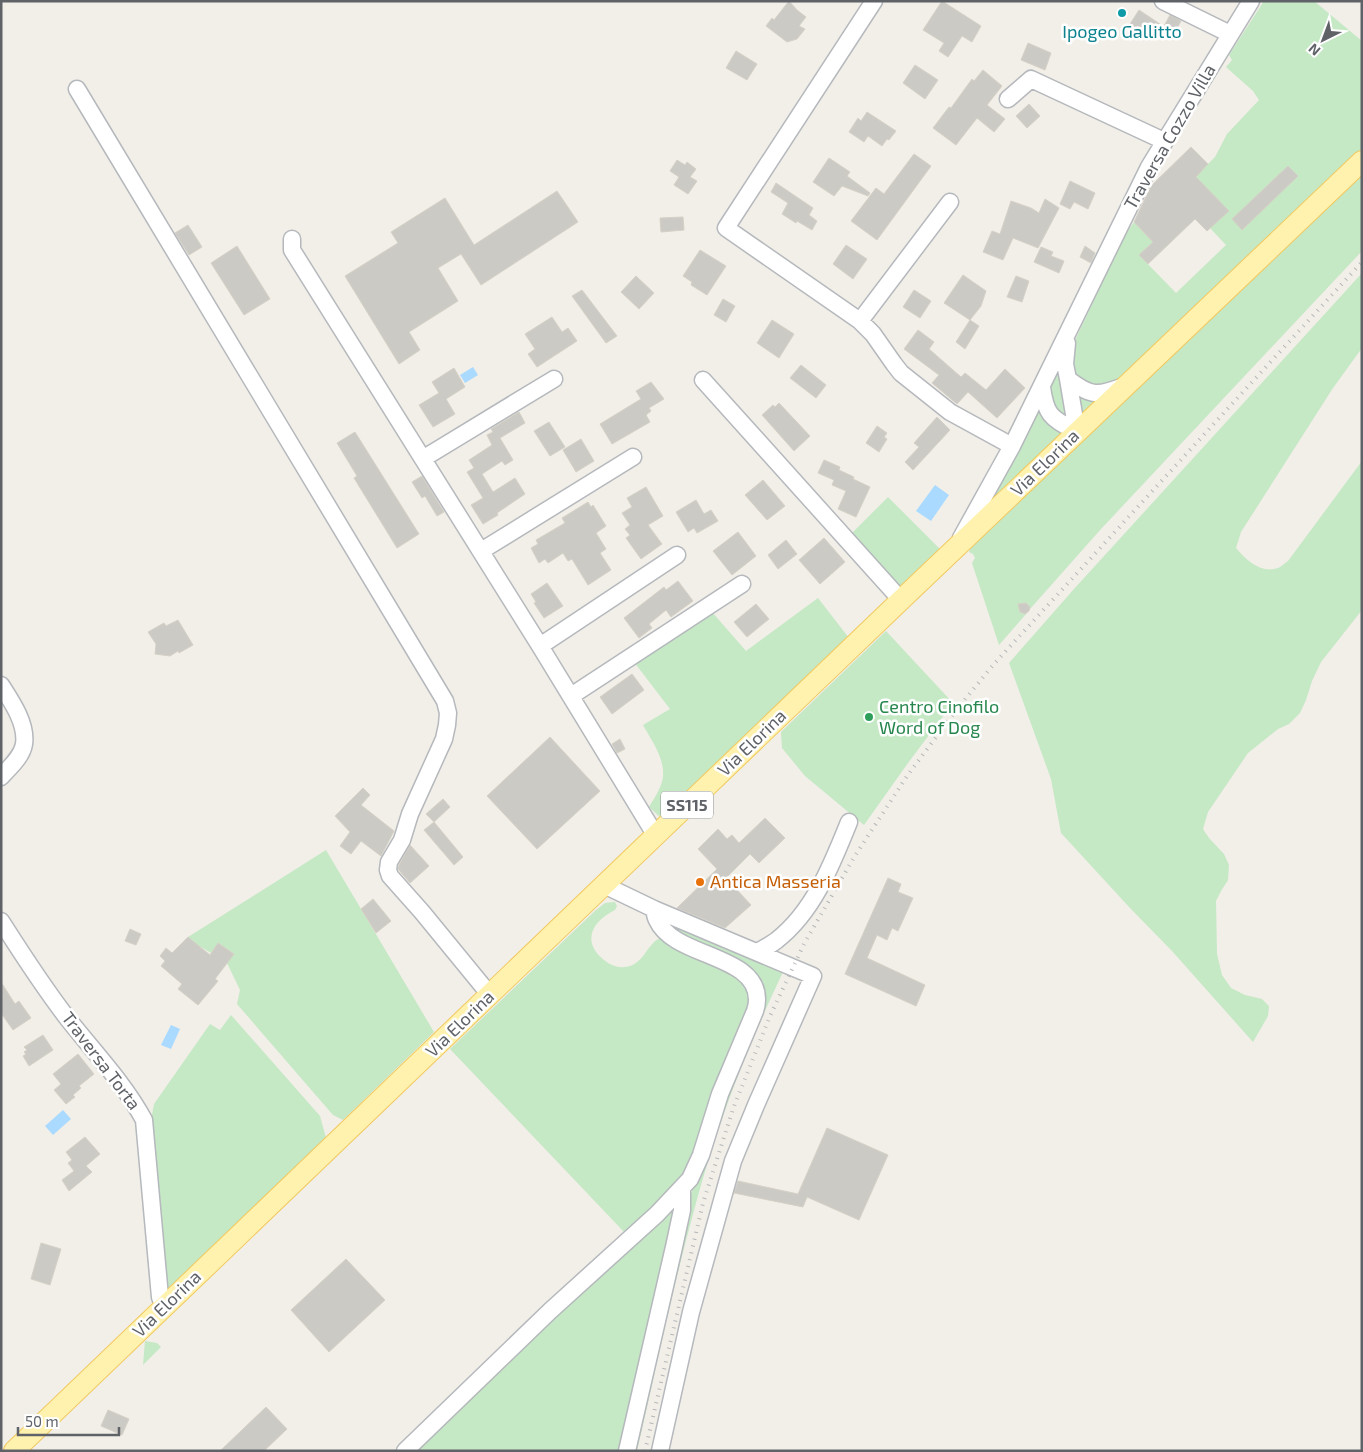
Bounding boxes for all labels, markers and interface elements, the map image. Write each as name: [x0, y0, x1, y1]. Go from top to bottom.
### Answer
marker: Ipogeo Gallitto: [1116, 7, 1128, 19]
north arrow: [1298, 15, 1348, 65]
place label: Ipogeo Gallitto: [1062, 20, 1182, 42]
text: N: [1305, 40, 1323, 60]
street label: Traversa Cozzo Villa: [1119, 60, 1220, 213]
street label: Via Elorina: [1005, 424, 1083, 500]
place label: Centro Cinofilo Word of Dog: [879, 695, 999, 738]
street label: Via Elorina: [712, 704, 790, 780]
marker: Centro Cinofilo Word of Dog: [863, 711, 875, 723]
road number: SS115: [661, 792, 713, 818]
place label: Antica Masseria: [710, 870, 841, 892]
marker: Antica Masseria: [694, 876, 706, 888]
street label: Via Elorina: [420, 985, 498, 1061]
street label: Traversa Torta: [58, 1007, 146, 1114]
street label: Via Elorina: [127, 1265, 205, 1341]
scale bar: [18, 1404, 119, 1436]
text: 50 m: [25, 1412, 59, 1430]

